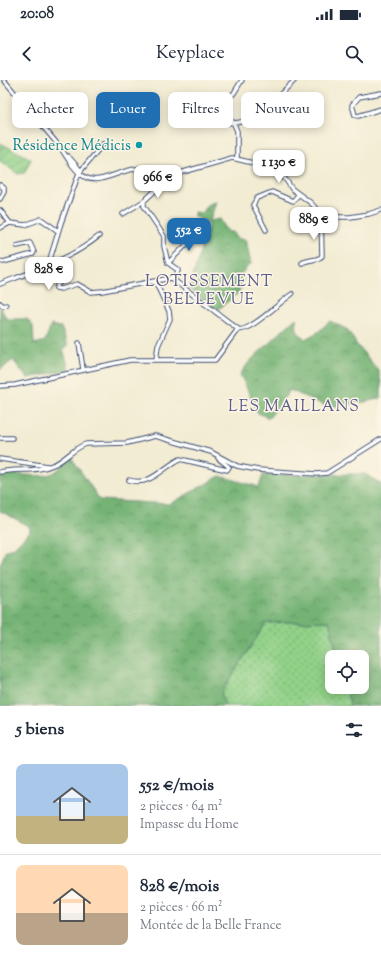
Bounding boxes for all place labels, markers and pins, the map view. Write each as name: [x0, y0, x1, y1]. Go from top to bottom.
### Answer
place label: Résidence Médicis: [12, 136, 131, 157]
marker: Résidence Médicis: [134, 140, 144, 150]
pin: 1 130 €: [242, 150, 316, 184]
pin: 966 €: [130, 165, 186, 199]
pin: 889 €: [286, 207, 342, 241]
pin: 552 €: [161, 218, 217, 252]
pin: 828 €: [21, 257, 77, 291]

